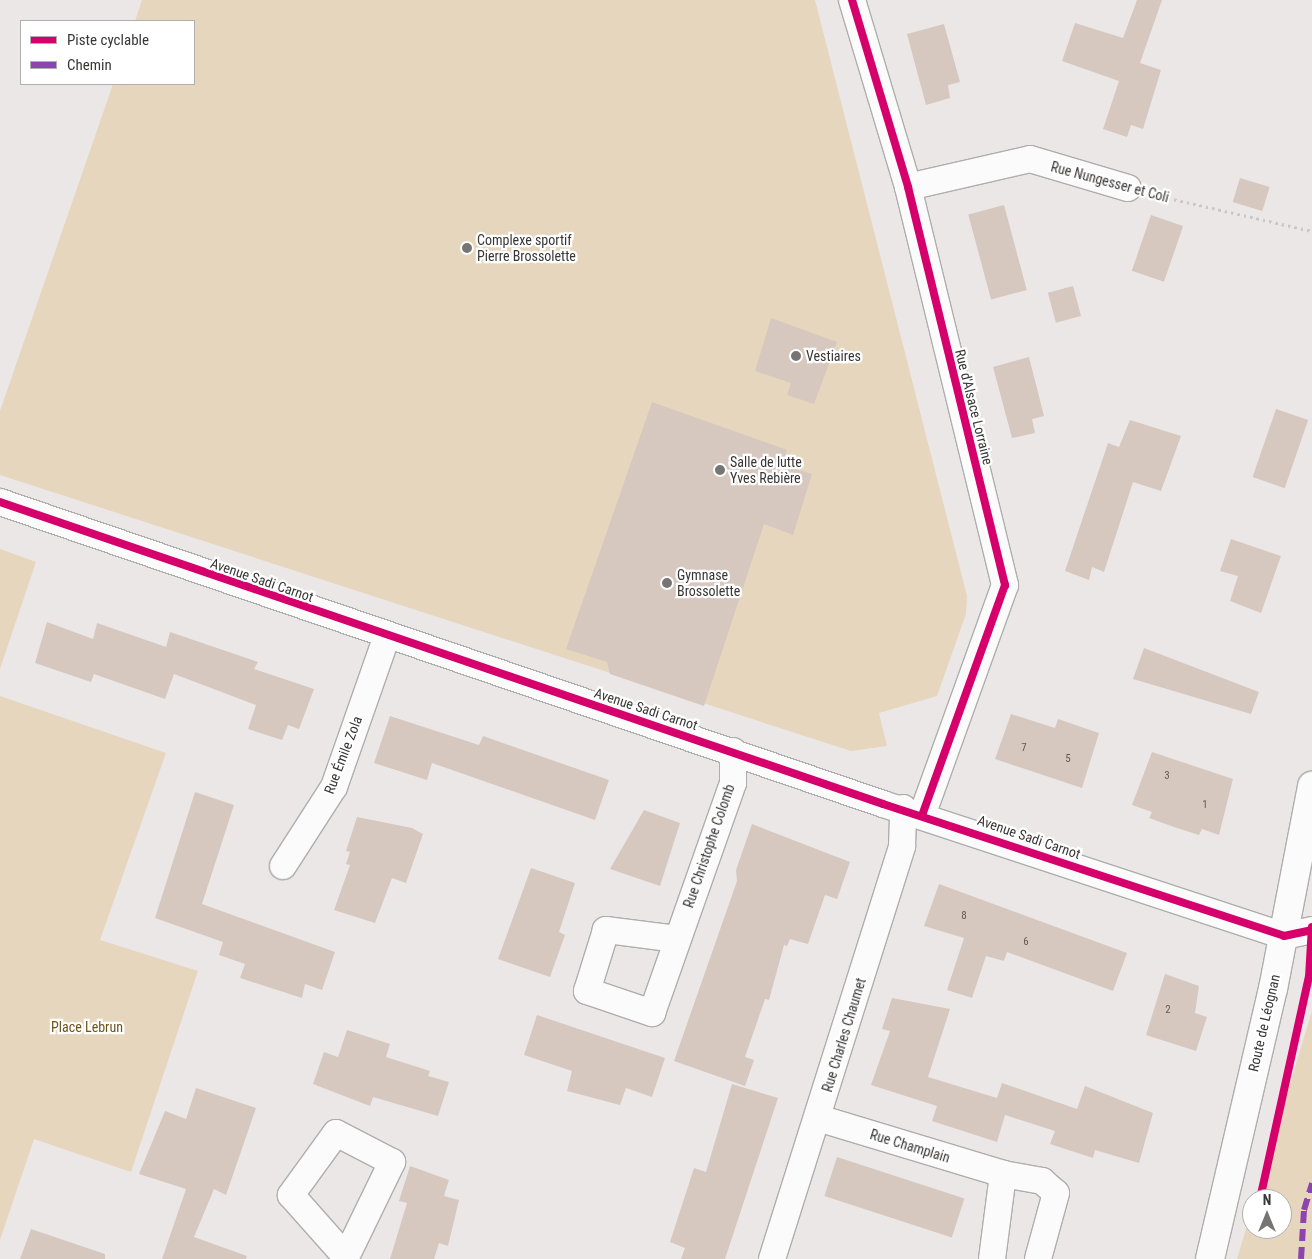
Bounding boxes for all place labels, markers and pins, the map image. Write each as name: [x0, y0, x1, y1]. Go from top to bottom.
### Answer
place label: Complexe sportif Pierre Brossolette: [477, 232, 576, 264]
marker: Complexe sportif Pierre Brossolette: [461, 242, 473, 254]
place label: Vestiaires: [806, 348, 861, 364]
marker: Vestiaires: [790, 350, 802, 362]
place label: Salle de lutte Yves Rebière: [730, 454, 802, 487]
marker: Salle de lutte Yves Rebière: [714, 464, 726, 476]
place label: Gymnase Brossolette: [677, 567, 740, 600]
marker: Gymnase Brossolette: [661, 577, 673, 589]

